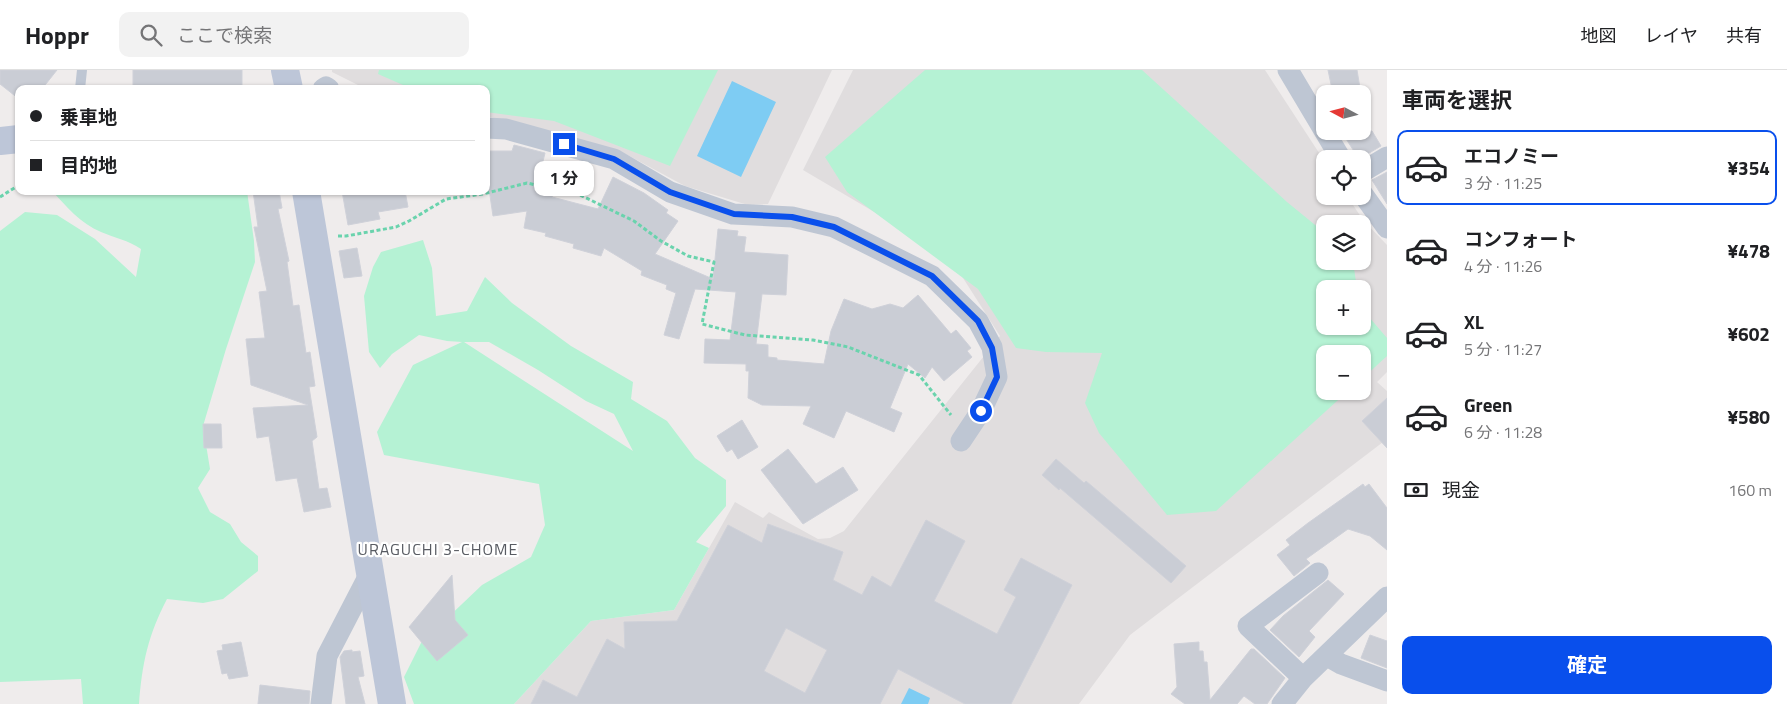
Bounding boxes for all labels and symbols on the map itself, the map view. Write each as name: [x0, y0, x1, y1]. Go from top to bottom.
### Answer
north arrow: [1316, 85, 1371, 140]
route end: [553, 133, 575, 155]
callout: 1 分: [534, 162, 594, 196]
route start: [970, 400, 992, 422]
district label: URAGUCHI 3-CHOME: [358, 537, 518, 561]

